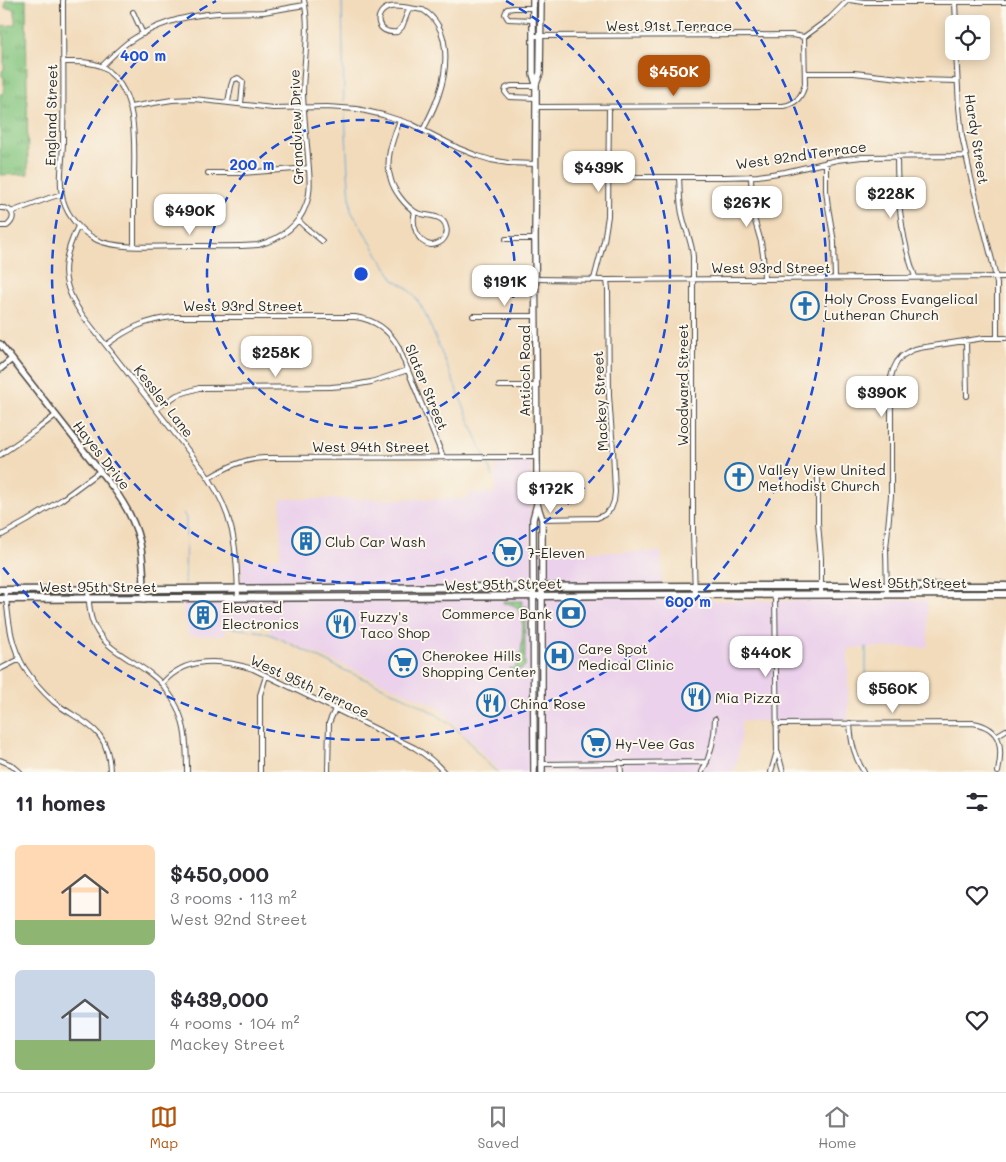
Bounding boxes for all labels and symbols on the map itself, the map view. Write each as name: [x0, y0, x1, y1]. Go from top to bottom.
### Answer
street label: West 91st Terrace: [606, 16, 732, 35]
text: 400 m: [120, 45, 166, 65]
pin: $450K: [639, 54, 709, 97]
street label: England Street: [41, 64, 61, 166]
street label: Grandview Drive: [284, 69, 308, 185]
street label: Hardy Street: [961, 93, 993, 185]
street label: West 92nd Terrace: [734, 136, 868, 174]
pin: $439K: [564, 150, 634, 193]
text: 200 m: [230, 154, 275, 174]
pin: $228K: [856, 176, 926, 219]
pin: $267K: [712, 186, 782, 228]
pin: $490K: [155, 194, 225, 236]
street label: West 93rd Street: [711, 258, 831, 277]
pin: $191K: [470, 264, 540, 307]
centre of rings: [352, 265, 370, 283]
place label: Holy Cross Evangelical Lutheran Church: [824, 289, 978, 324]
church icon: Holy Cross Evangelical Lutheran Church: [790, 291, 820, 321]
street label: West 93rd Street: [183, 296, 303, 315]
street label: Woodward Street: [673, 324, 692, 446]
street label: Antioch Road: [515, 325, 534, 417]
pin: $258K: [241, 336, 311, 378]
street label: Slater Street: [401, 341, 453, 433]
street label: Mackey Street: [588, 350, 612, 452]
street label: Kessler Lane: [130, 361, 198, 441]
pin: $390K: [847, 376, 917, 418]
street label: Hayes Drive: [69, 416, 135, 494]
street label: West 94th Street: [312, 437, 430, 456]
place label: Valley View United Methodist Church: [758, 460, 886, 495]
church icon: Valley View United Methodist Church: [724, 462, 754, 492]
pin: $172K: [516, 472, 586, 514]
building icon: Club Car Wash: [291, 526, 321, 556]
place label: Club Car Wash: [325, 532, 426, 551]
supermarket icon: 7-Eleven: [493, 537, 523, 567]
place label: 7-Eleven: [527, 543, 585, 562]
street label: West 95th Street: [444, 573, 562, 595]
street label: West 95th Street: [849, 573, 967, 592]
street label: West 95th Street: [39, 577, 157, 596]
text: 600 m: [665, 591, 711, 611]
place label: Elevated Electronics: [222, 598, 299, 633]
bank icon: Commerce Bank: [556, 598, 586, 628]
building icon: Elevated Electronics: [188, 600, 218, 630]
place label: Commerce Bank: [442, 604, 552, 623]
place label: Fuzzy's Taco Shop: [360, 607, 430, 642]
restaurant icon: Fuzzy's Taco Shop: [326, 609, 356, 639]
pin: $440K: [731, 636, 801, 678]
place label: Care Spot Medical Clinic: [578, 639, 674, 674]
hospital icon: Care Spot Medical Clinic: [544, 641, 574, 671]
place label: Cherokee Hills Shopping Center: [422, 646, 536, 681]
supermarket icon: Cherokee Hills Shopping Center: [388, 648, 418, 678]
street label: West 95th Terrace: [247, 650, 373, 722]
pin: $560K: [858, 672, 928, 714]
restaurant icon: Mia Pizza: [681, 682, 711, 712]
restaurant icon: China Rose: [476, 688, 506, 718]
place label: Mia Pizza: [715, 688, 781, 707]
place label: China Rose: [510, 694, 586, 713]
supermarket icon: Hy-Vee Gas: [581, 728, 611, 758]
place label: Hy-Vee Gas: [615, 734, 695, 753]

